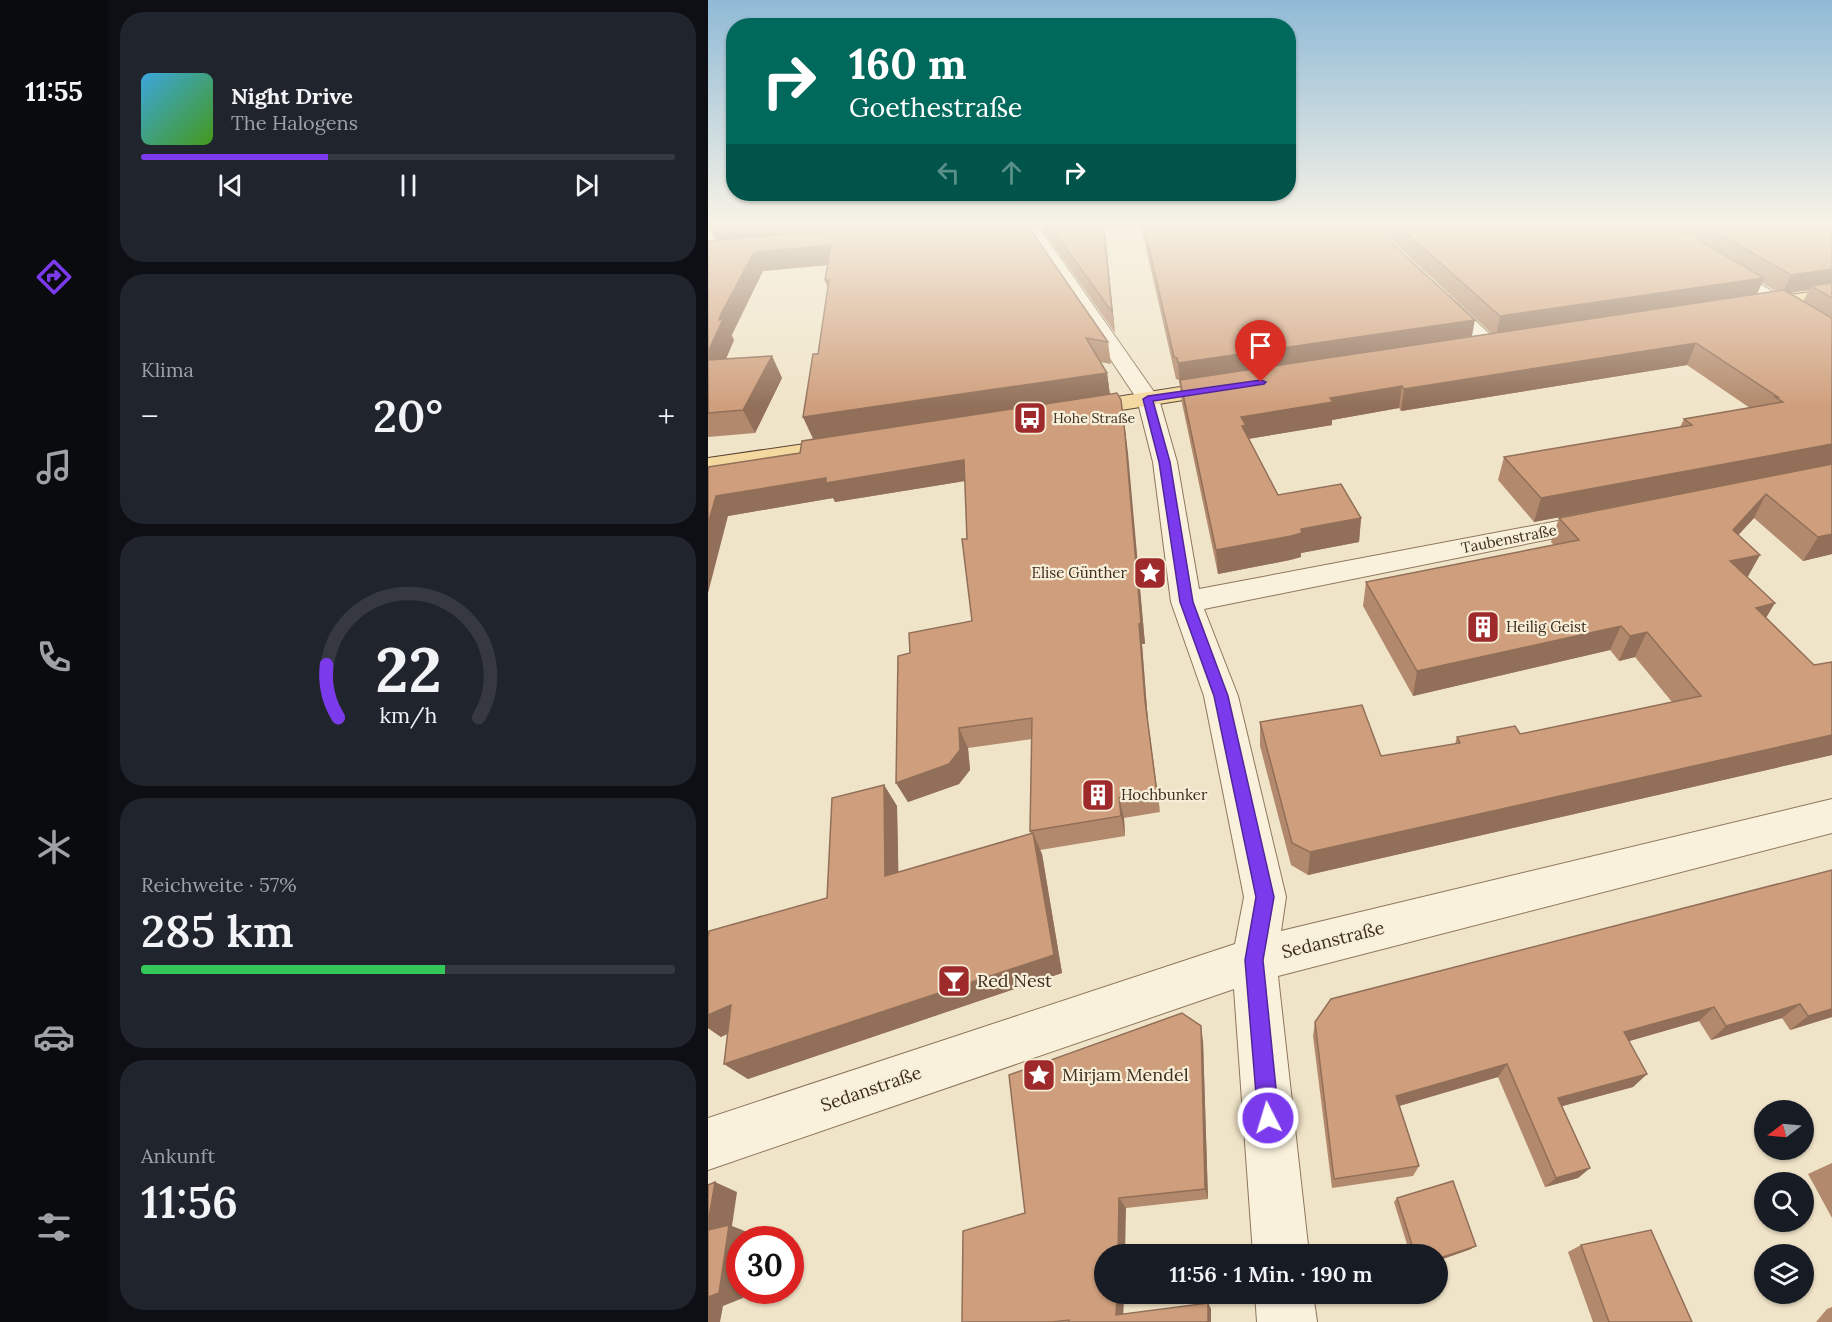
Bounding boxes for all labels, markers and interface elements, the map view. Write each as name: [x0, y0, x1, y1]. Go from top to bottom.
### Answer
text: 160 m: [849, 37, 967, 91]
icon: right: [750, 42, 828, 120]
text: 11:55: [25, 74, 83, 108]
text: Night Drive: [231, 82, 353, 110]
text: Goethestraße: [849, 90, 1022, 124]
text: The Halogens: [231, 110, 358, 135]
icon: left: [932, 156, 965, 189]
icon: ahead: [995, 156, 1028, 189]
icon: right: [1058, 156, 1091, 189]
icon: previous: [214, 169, 247, 202]
icon: pause: [392, 169, 425, 202]
icon: next: [570, 169, 603, 202]
icon: directions: [33, 256, 75, 298]
pin: [1235, 320, 1286, 382]
icon: arrive: [1244, 329, 1277, 362]
text: Klima: [141, 357, 194, 382]
text: 20°: [373, 387, 443, 444]
text: −: [141, 395, 159, 437]
text: +: [657, 395, 675, 437]
bus stop icon: Hohe Straße: [1012, 400, 1048, 436]
place label: Hohe Straße: [1053, 409, 1135, 427]
icon: music: [33, 446, 75, 488]
street label: Taubenstraße: [1459, 520, 1558, 557]
place icon: Elise Günther: [1132, 555, 1168, 591]
place label: Elise Günther: [1032, 563, 1127, 582]
building icon: Heilig Geist: [1465, 609, 1501, 645]
place label: Heilig Geist: [1506, 617, 1587, 636]
text: 22: [375, 629, 441, 709]
icon: phone: [33, 636, 75, 678]
text: km/h: [379, 701, 437, 729]
building icon: Hochbunker: [1080, 777, 1116, 813]
place label: Hochbunker: [1121, 785, 1208, 804]
icon: climate: [33, 826, 75, 868]
text: Reichweite · 57%: [141, 872, 297, 897]
text: 285 km: [141, 902, 294, 959]
street label: Sedanstraße: [1279, 916, 1387, 963]
bar icon: Red Nest: [936, 963, 972, 999]
place label: Red Nest: [977, 969, 1052, 992]
icon: car: [33, 1016, 75, 1058]
place icon: Mirjam Mendel: [1021, 1057, 1057, 1093]
street label: Sedanstraße: [817, 1060, 925, 1117]
place label: Mirjam Mendel: [1062, 1063, 1189, 1086]
position arrow: [1236, 1086, 1300, 1150]
north arrow: [1754, 1100, 1814, 1160]
map controls: [1754, 1100, 1814, 1304]
text: Ankunft: [141, 1143, 215, 1168]
button: search: [1754, 1172, 1814, 1232]
text: 11:56: [141, 1173, 238, 1230]
icon: filters: [33, 1206, 75, 1248]
speed limit sign: 30: [726, 1226, 804, 1304]
button: layers: [1754, 1244, 1814, 1304]
text: 11:56 · 1 Min. · 190 m: [1170, 1260, 1372, 1288]

